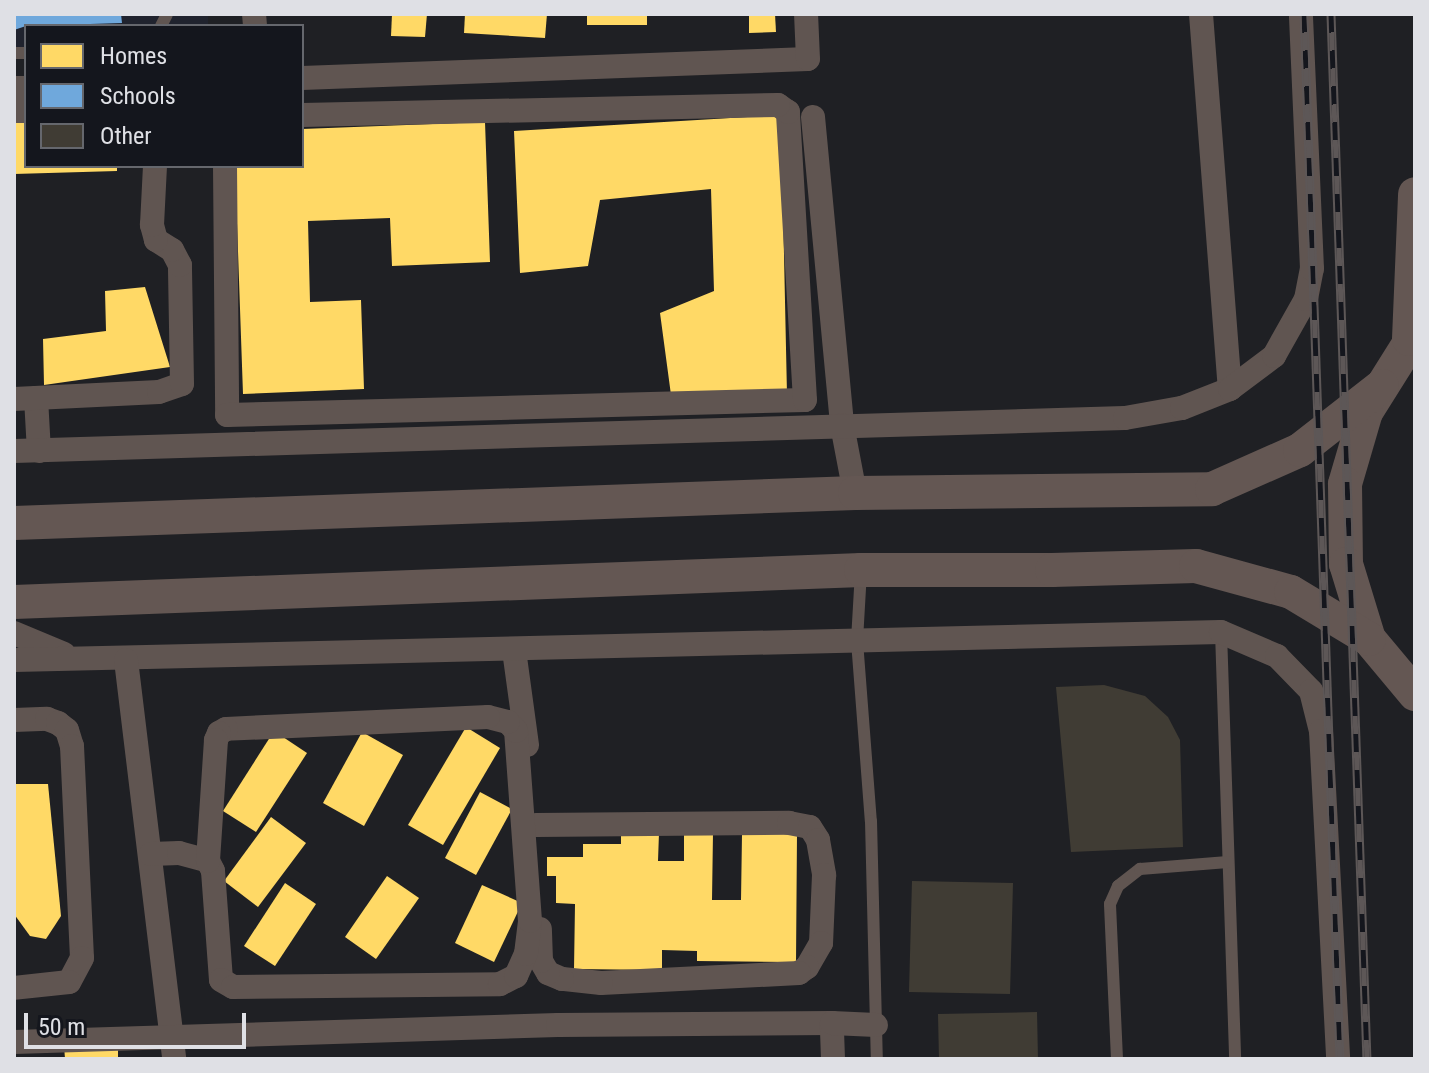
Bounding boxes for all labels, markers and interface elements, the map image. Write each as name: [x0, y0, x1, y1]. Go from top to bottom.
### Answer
legend: [24, 24, 304, 168]
text: Homes: [100, 42, 167, 70]
text: Schools: [100, 82, 176, 110]
text: Other: [100, 122, 152, 150]
scale bar: [28, 997, 250, 1047]
text: 50 m: [38, 1013, 85, 1041]

